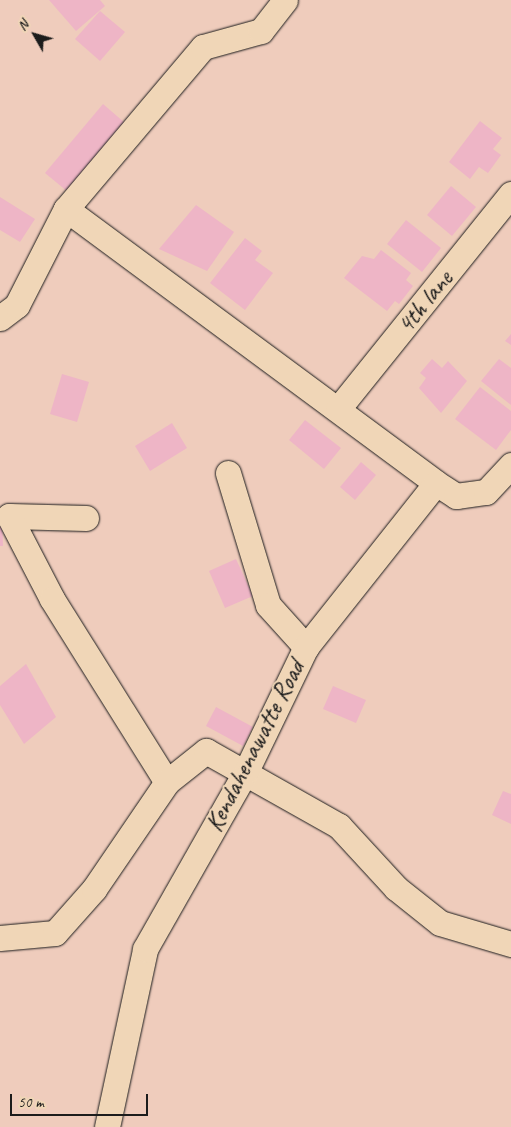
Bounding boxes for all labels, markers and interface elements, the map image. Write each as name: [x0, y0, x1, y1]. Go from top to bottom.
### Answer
north arrow: [10, 10, 60, 60]
text: N: [13, 17, 32, 34]
street label: 4th lane: [391, 265, 459, 339]
street label: Kendahenawatte Road: [199, 656, 311, 836]
scale bar: [12, 1084, 150, 1116]
text: 50 m: [18, 1093, 44, 1112]

